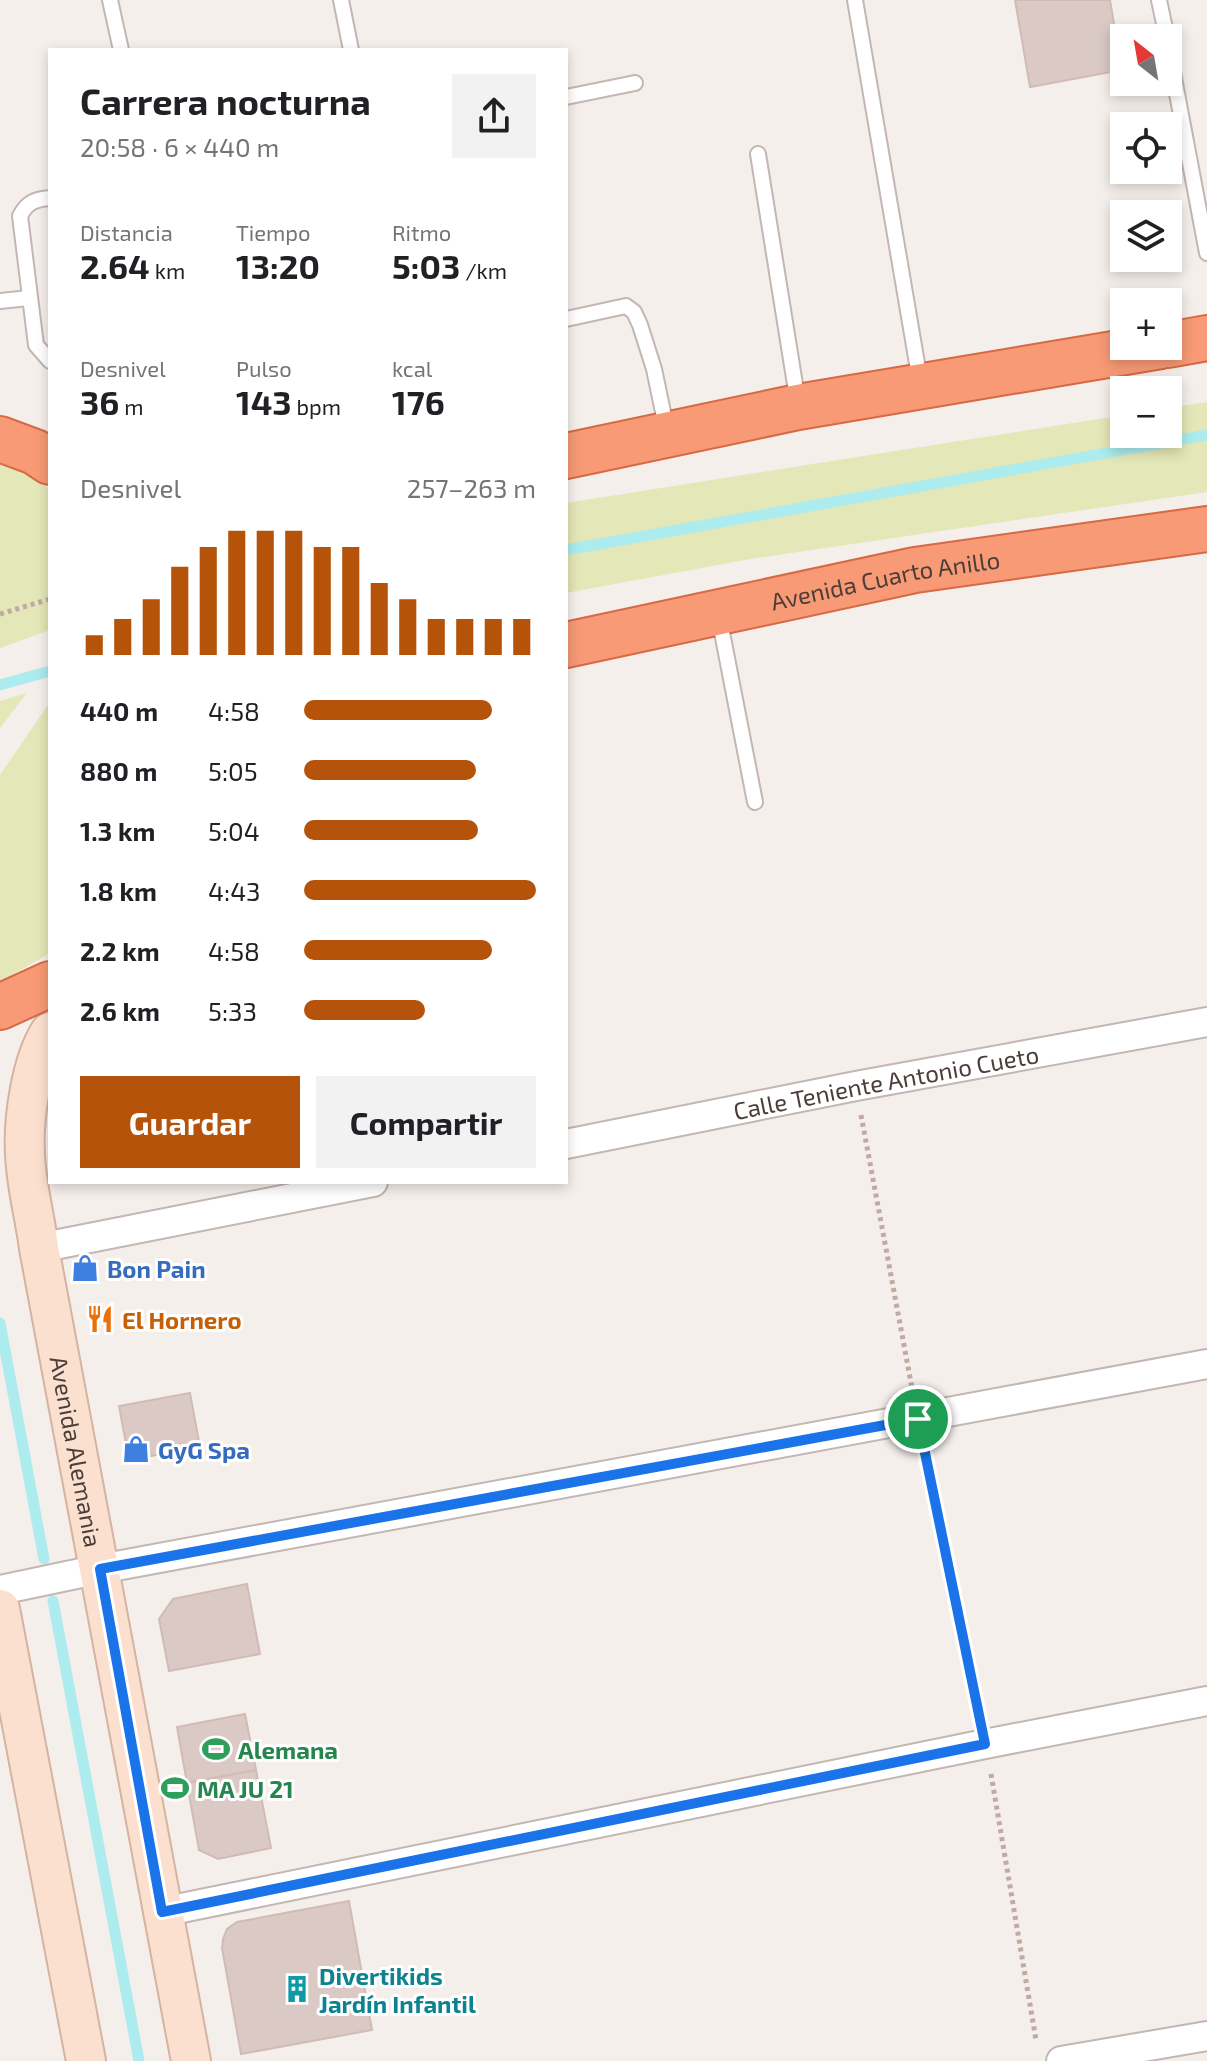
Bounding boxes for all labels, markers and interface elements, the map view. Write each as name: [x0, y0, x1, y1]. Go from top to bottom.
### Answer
north arrow: [1110, 24, 1182, 96]
map controls: [1110, 24, 1182, 448]
button: share: [452, 74, 536, 158]
text: Carrera nocturna: [80, 79, 371, 122]
button: locate: [1110, 112, 1182, 184]
text: 20:58 · 6 × 440 m: [80, 131, 279, 162]
button: layers: [1110, 200, 1182, 272]
text: Distancia: [80, 219, 173, 245]
text: Tiempo: [236, 219, 311, 245]
text: Ritmo: [392, 219, 451, 245]
text: 2.64: [80, 245, 150, 286]
text: 13:20: [236, 245, 320, 286]
text: 5:03: [392, 245, 460, 286]
text: km: [150, 257, 185, 283]
text: /km: [460, 257, 507, 283]
button: +: [1110, 288, 1182, 360]
text: Desnivel: [80, 355, 166, 381]
text: Pulso: [236, 355, 292, 381]
text: kcal: [392, 355, 432, 381]
button: −: [1110, 376, 1182, 448]
text: 36: [80, 381, 119, 422]
text: 143: [236, 381, 292, 422]
text: 176: [392, 381, 445, 422]
text: m: [119, 393, 144, 419]
text: bpm: [292, 393, 341, 419]
text: Desnivel: [80, 472, 181, 503]
text: 257–263 m: [407, 472, 536, 503]
street label: Avenida Cuarto Anillo: [768, 544, 1002, 615]
text: 440 m: [80, 695, 158, 726]
text: 4:58: [208, 695, 260, 726]
text: 880 m: [80, 755, 157, 786]
text: 5:05: [208, 755, 258, 786]
text: 1.3 km: [80, 815, 155, 846]
text: 5:04: [208, 815, 260, 846]
text: 1.8 km: [80, 875, 157, 906]
text: 4:43: [208, 875, 261, 906]
text: 2.2 km: [80, 935, 160, 966]
text: 4:58: [208, 935, 260, 966]
text: 2.6 km: [80, 995, 160, 1026]
text: 5:33: [208, 995, 257, 1026]
street label: Calle Teniente Antonio Cueto: [731, 1038, 1041, 1125]
button: Guardar: [80, 1076, 300, 1168]
button: Compartir: [316, 1076, 536, 1168]
shop icon: Bon Pain: [70, 1253, 100, 1283]
place label: Bon Pain: [107, 1254, 206, 1283]
restaurant icon: El Hornero: [85, 1304, 115, 1334]
place label: El Hornero: [122, 1305, 242, 1334]
street label: Avenida Alemania: [45, 1353, 109, 1549]
pin: [884, 1385, 952, 1453]
icon: arrive: [896, 1397, 940, 1441]
shop icon: GyG Spa: [121, 1434, 151, 1464]
place label: GyG Spa: [158, 1435, 250, 1464]
sports icon: Alemana: [201, 1734, 231, 1764]
place label: Alemana: [238, 1735, 338, 1764]
sports icon: MA JU 21: [160, 1773, 190, 1803]
place label: MA JU 21: [197, 1774, 294, 1803]
place label: Divertikids Jardín Infantil: [319, 1961, 476, 2018]
building icon: Divertikids Jardín Infantil: [282, 1974, 312, 2004]

